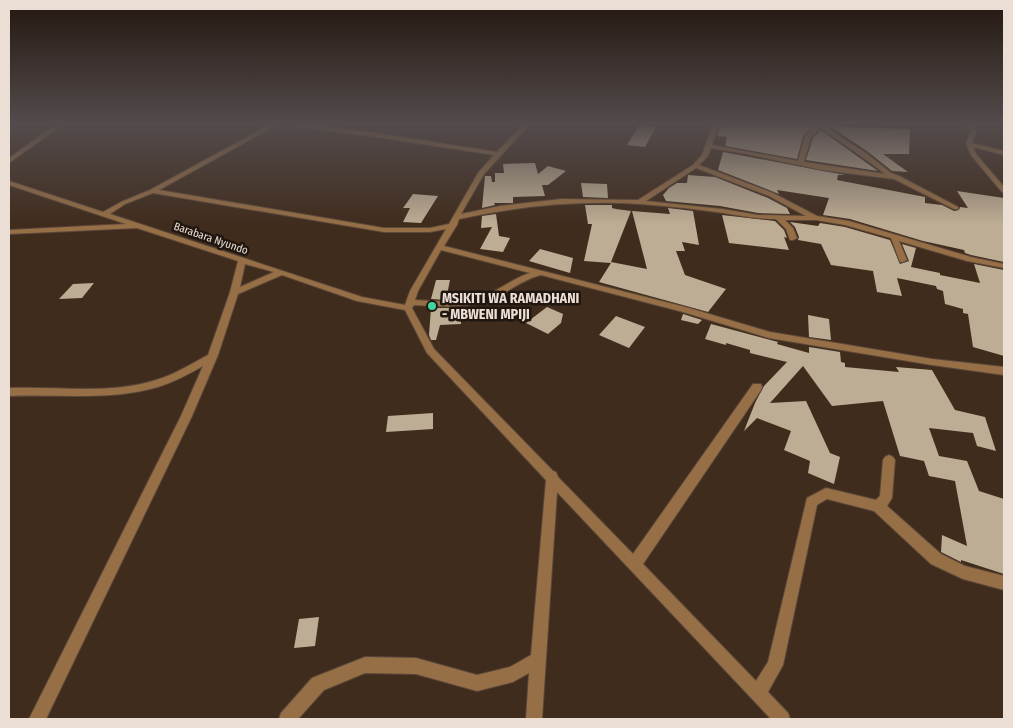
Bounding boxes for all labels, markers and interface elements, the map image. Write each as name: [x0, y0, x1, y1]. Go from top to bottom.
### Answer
street label: Barabara Nyundo: [172, 220, 250, 257]
place label: MSIKITI WA RAMADHANI - MBWENI MPIJI: [442, 290, 580, 323]
marker: MSIKITI WA RAMADHANI - MBWENI MPIJI: [426, 300, 438, 312]

